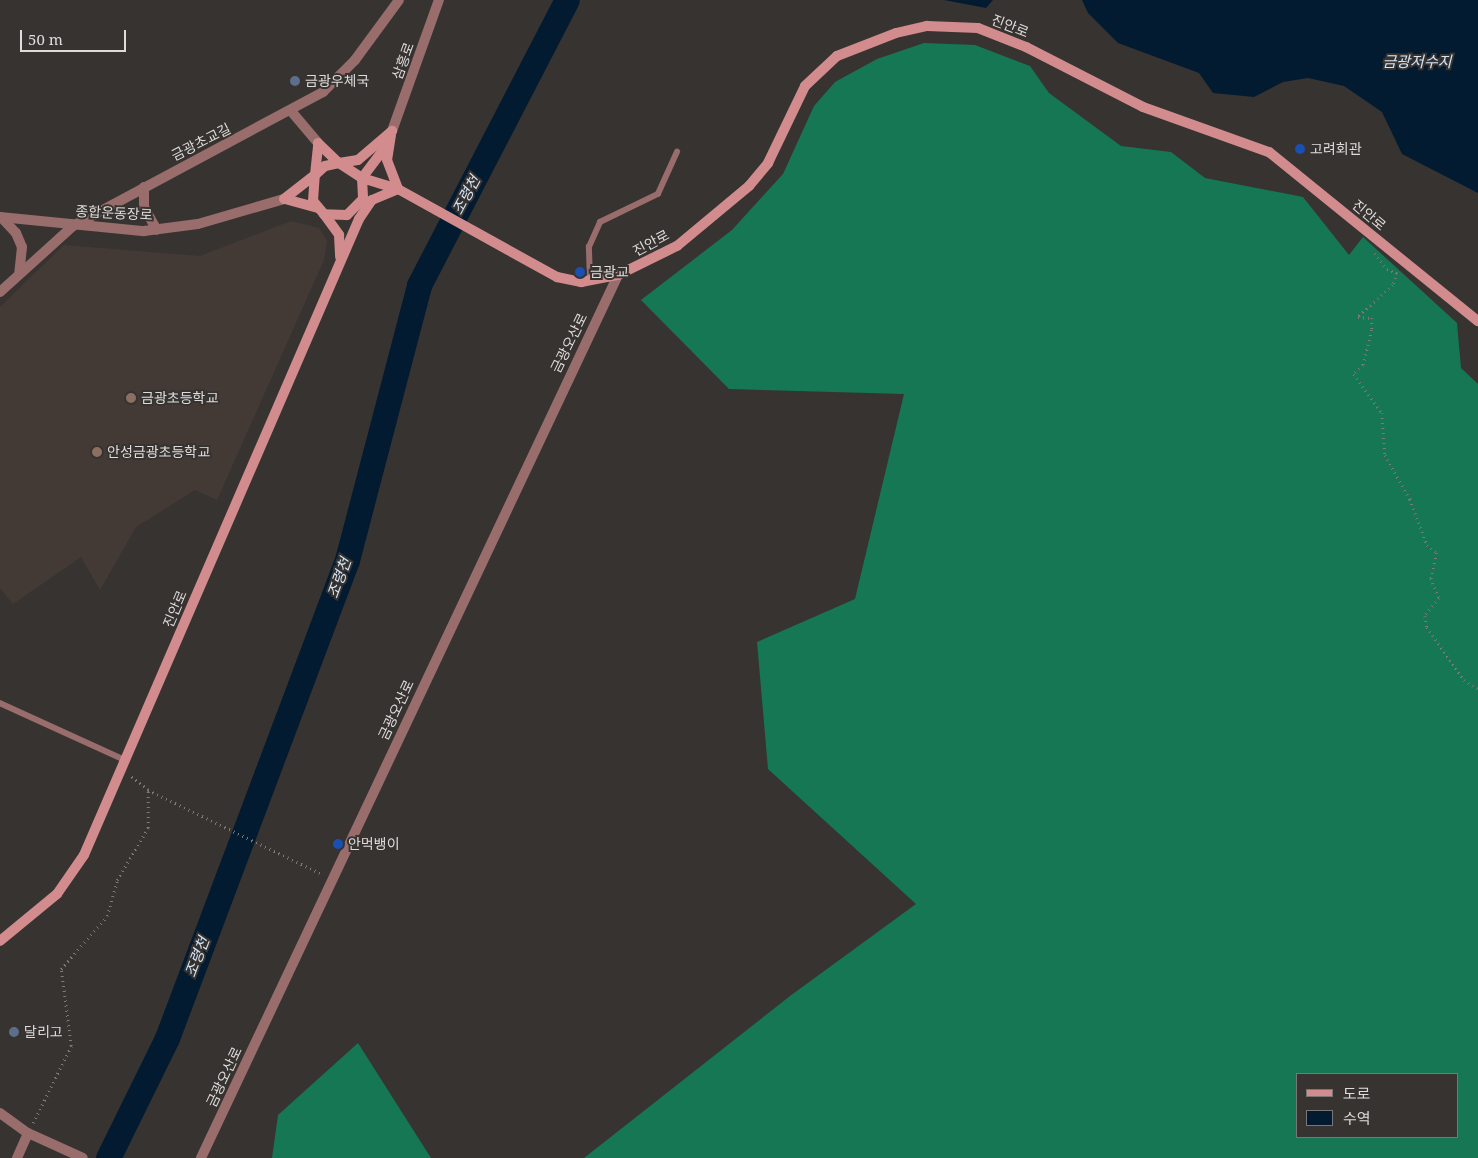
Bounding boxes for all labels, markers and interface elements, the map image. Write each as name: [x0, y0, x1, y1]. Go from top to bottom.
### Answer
street label: 진안로: [989, 11, 1031, 41]
scale bar: [22, 20, 129, 52]
text: 50 m: [28, 29, 63, 49]
street label: 삼흥로: [388, 40, 418, 82]
water label: 금광저수지: [1383, 53, 1451, 71]
place label: 금광우체국: [305, 73, 369, 89]
marker: 금광우체국: [289, 75, 301, 87]
street label: 금광초교길: [168, 120, 234, 164]
place label: 고려회관: [1310, 141, 1362, 157]
marker: 고려회관: [1294, 143, 1306, 155]
water label: 조령천: [448, 172, 484, 218]
street label: 진안로: [1349, 196, 1389, 234]
street label: 종합운동장로: [75, 203, 153, 223]
street label: 진안로: [630, 227, 672, 259]
place label: 금광교: [590, 264, 629, 280]
marker: 금광교: [574, 266, 586, 278]
street label: 금광오산로: [547, 310, 591, 376]
place label: 금광초등학교: [141, 390, 218, 406]
marker: 금광초등학교: [125, 392, 137, 404]
place label: 안성금광초등학교: [107, 444, 210, 460]
marker: 안성금광초등학교: [91, 446, 103, 458]
water label: 조령천: [323, 555, 355, 601]
street label: 진안로: [160, 588, 190, 630]
street label: 금광오산로: [375, 677, 417, 743]
place label: 안먹뱅이: [348, 836, 400, 852]
marker: 안먹뱅이: [332, 838, 344, 850]
water label: 조령천: [181, 934, 213, 980]
place label: 달리고: [24, 1024, 63, 1040]
marker: 달리고: [8, 1026, 20, 1038]
street label: 금광오산로: [203, 1044, 245, 1110]
legend: [1296, 1073, 1458, 1138]
text: 도로: [1343, 1083, 1371, 1103]
text: 수역: [1343, 1108, 1371, 1128]

